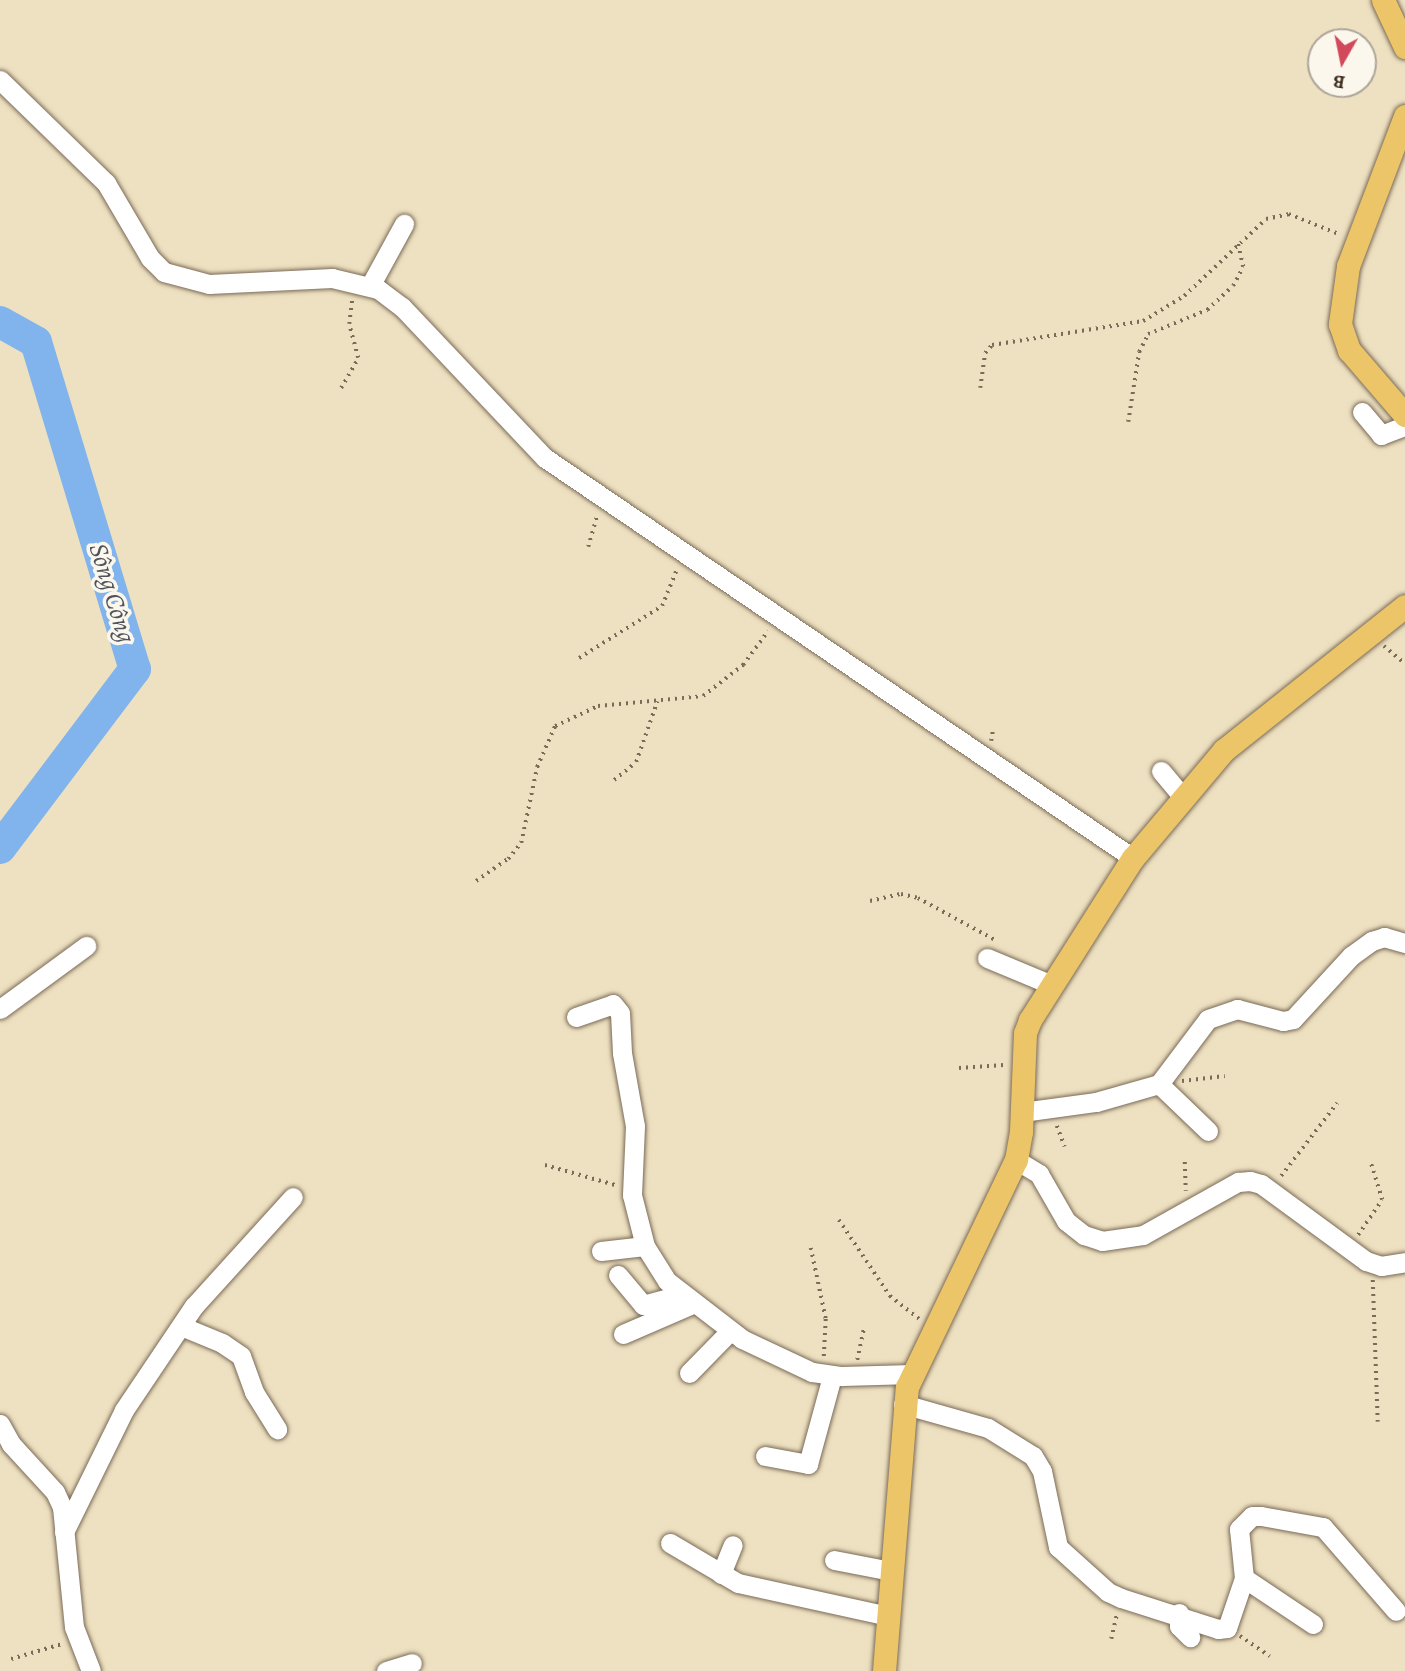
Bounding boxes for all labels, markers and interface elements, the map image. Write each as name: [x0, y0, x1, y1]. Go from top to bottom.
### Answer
north arrow: [1307, 28, 1377, 98]
text: B: [1331, 68, 1347, 96]
water label: Sông Công: [82, 539, 142, 647]

